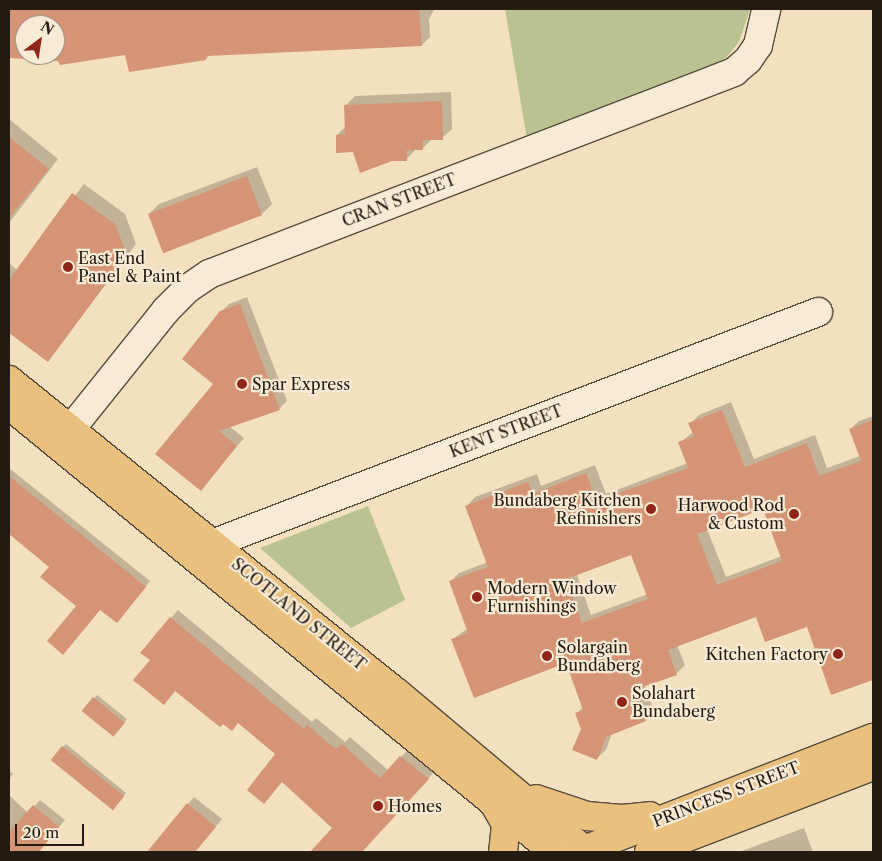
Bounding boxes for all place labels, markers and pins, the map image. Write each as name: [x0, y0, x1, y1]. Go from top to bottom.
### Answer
place label: East End Panel & Paint: [78, 248, 181, 286]
marker: East End Panel & Paint: [62, 261, 74, 273]
place label: Spar Express: [252, 374, 350, 394]
marker: Spar Express: [236, 378, 248, 390]
place label: Bundaberg Kitchen Refinishers: [493, 490, 641, 528]
place label: Harwood Rod & Custom: [678, 495, 784, 533]
marker: Bundaberg Kitchen Refinishers: [645, 503, 657, 515]
marker: Harwood Rod & Custom: [788, 508, 800, 520]
place label: Modern Window Furnishings: [487, 578, 617, 616]
marker: Modern Window Furnishings: [471, 591, 483, 603]
place label: Solargain Bundaberg: [557, 637, 640, 675]
place label: Kitchen Factory: [706, 644, 828, 664]
marker: Kitchen Factory: [832, 648, 844, 660]
marker: Solargain Bundaberg: [541, 650, 553, 662]
place label: Solahart Bundaberg: [632, 683, 715, 721]
marker: Solahart Bundaberg: [616, 696, 628, 708]
place label: Homes: [388, 796, 442, 816]
marker: Homes: [372, 800, 384, 812]

